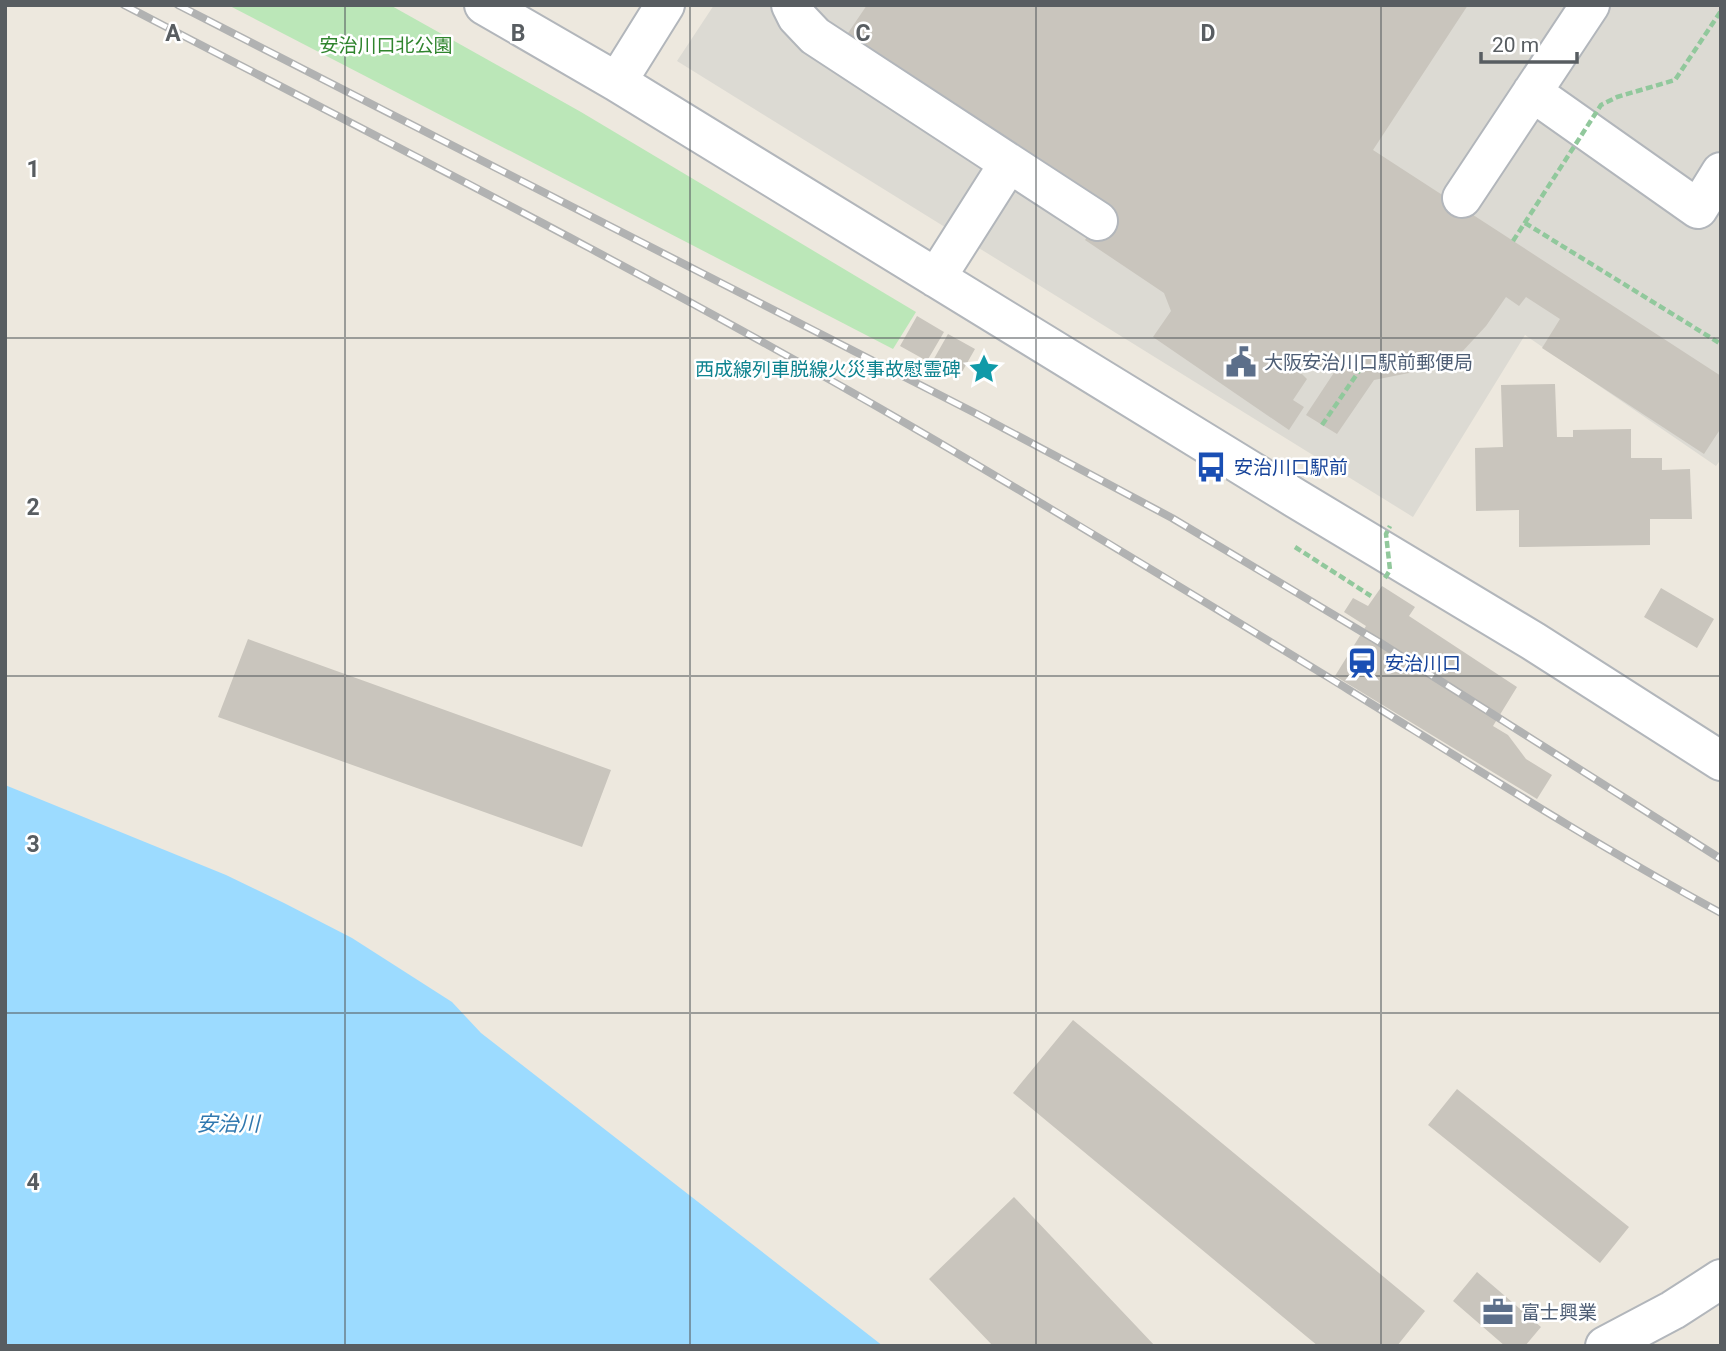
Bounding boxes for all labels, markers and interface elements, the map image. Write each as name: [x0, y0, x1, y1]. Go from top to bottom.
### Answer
text: A: [165, 20, 181, 47]
text: B: [511, 20, 525, 47]
text: C: [855, 20, 871, 47]
text: D: [1201, 20, 1215, 47]
scale bar: [1481, 21, 1577, 65]
text: 20 m: [1492, 33, 1539, 57]
park label: 安治川口北公園: [319, 34, 453, 57]
text: 1: [26, 156, 40, 183]
public building icon: 大阪安治川口駅前郵便局: [1224, 345, 1258, 379]
place label: 大阪安治川口駅前郵便局: [1264, 351, 1473, 374]
place icon: 西成線列車脱線火災事故慰霊碑: [967, 352, 1001, 386]
place label: 西成線列車脱線火災事故慰霊碑: [695, 358, 961, 381]
bus stop icon: 安治川口駅前: [1194, 450, 1228, 484]
place label: 安治川口駅前: [1234, 456, 1348, 479]
text: 2: [26, 494, 40, 521]
station icon: 安治川口: [1345, 646, 1379, 680]
place label: 安治川口: [1385, 652, 1461, 675]
text: 3: [26, 831, 40, 858]
water label: 安治川: [197, 1112, 261, 1136]
text: 4: [26, 1169, 40, 1196]
office icon: 富士興業: [1481, 1295, 1515, 1329]
place label: 富士興業: [1521, 1301, 1597, 1324]

